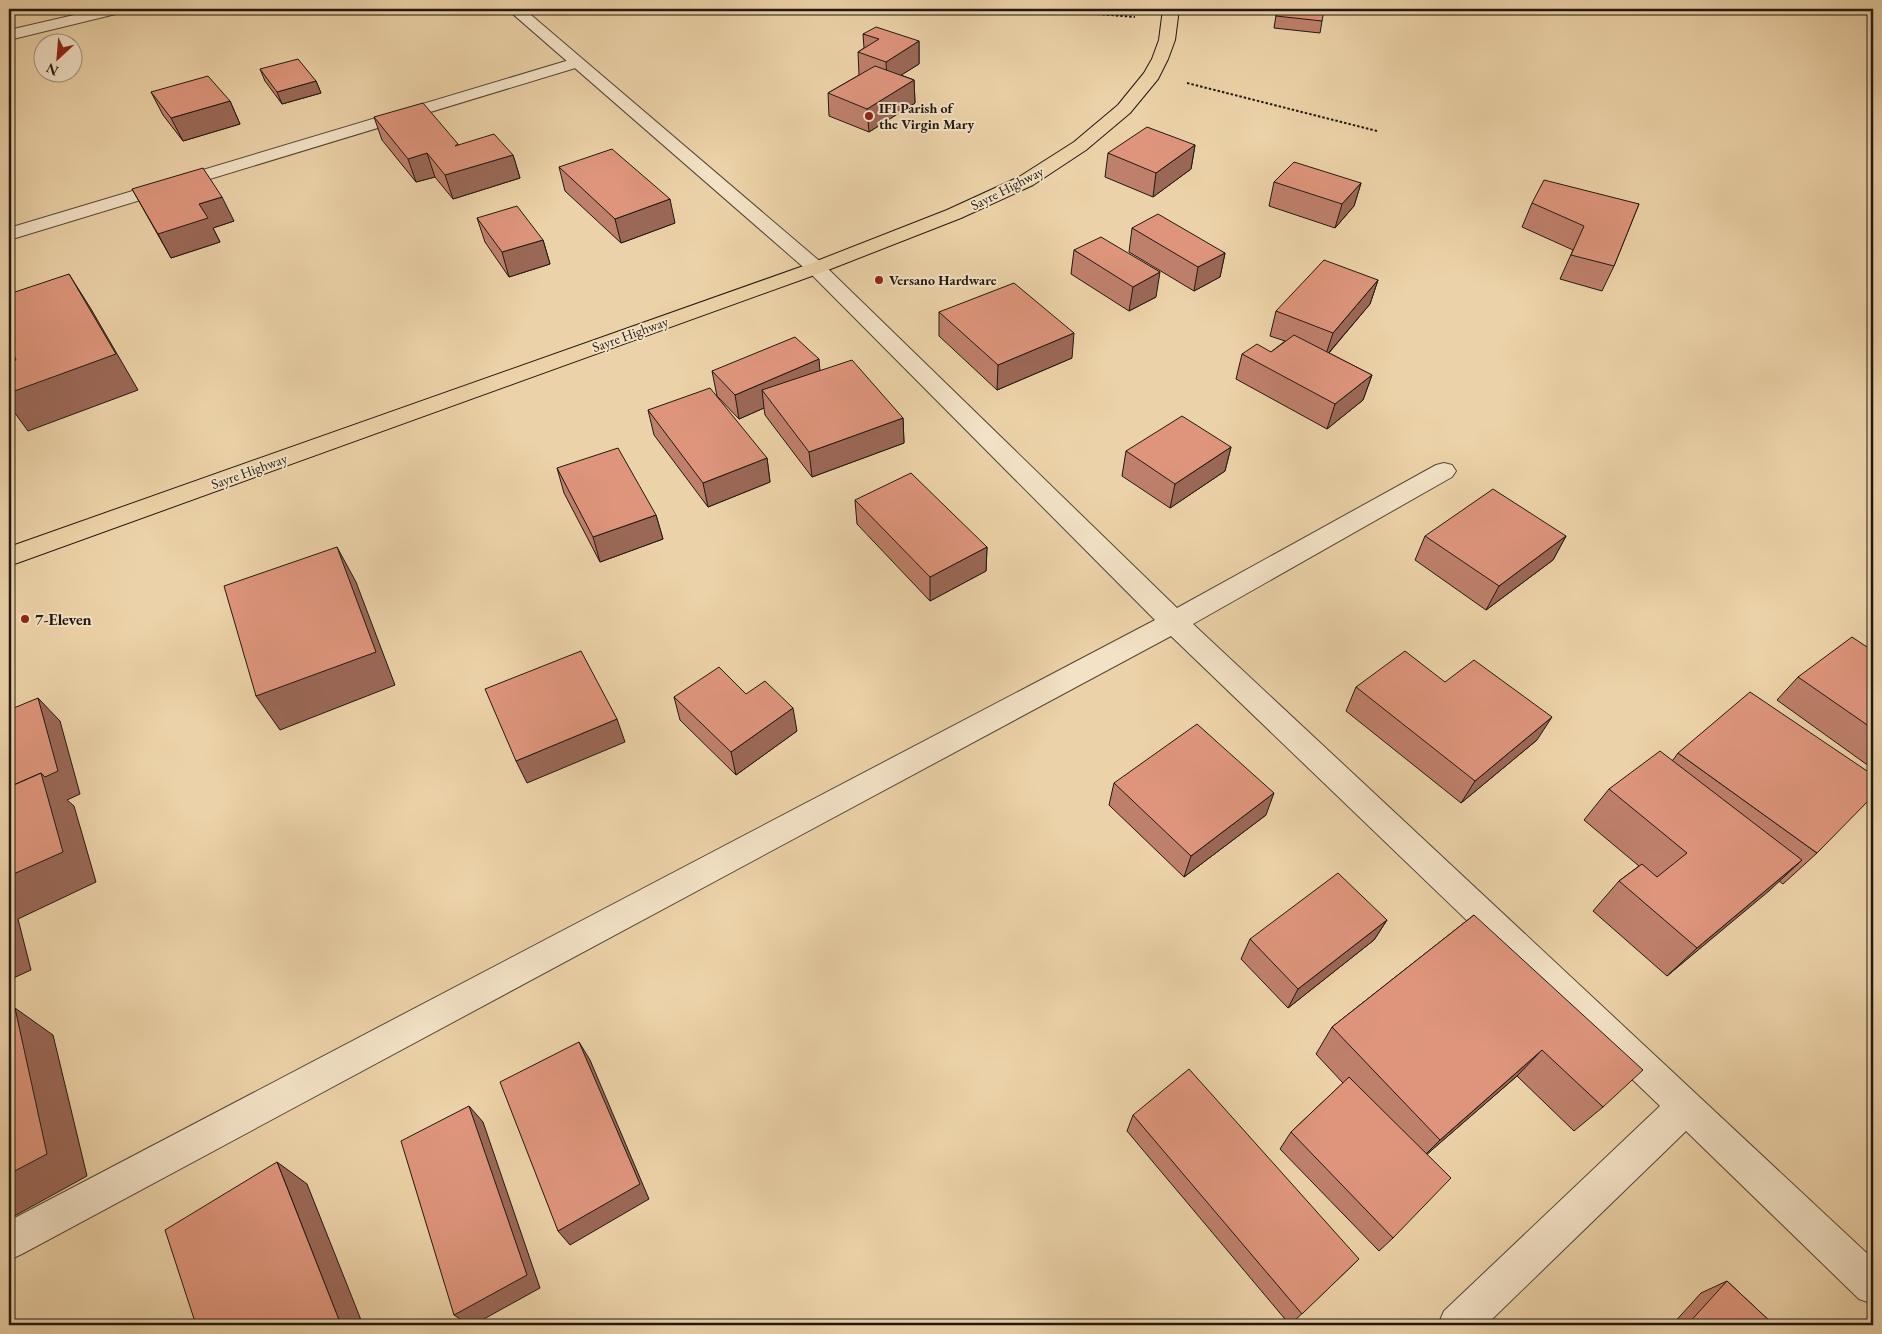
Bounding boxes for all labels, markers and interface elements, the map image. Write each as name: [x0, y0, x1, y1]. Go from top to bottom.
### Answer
north arrow: [32, 32, 82, 82]
text: N: [43, 59, 61, 80]
place label: IFI Parish of the Virgin Mary: [879, 99, 975, 133]
marker: IFI Parish of the Virgin Mary: [863, 110, 875, 122]
street label: Sayre Highway: [967, 161, 1047, 214]
place label: Versano Hardware: [889, 271, 997, 289]
marker: Versano Hardware: [873, 274, 885, 286]
street label: Sayre Highway: [589, 312, 671, 356]
street label: Sayre Highway: [208, 449, 290, 493]
place label: 7-Eleven: [35, 609, 92, 630]
marker: 7-Eleven: [19, 613, 31, 625]

